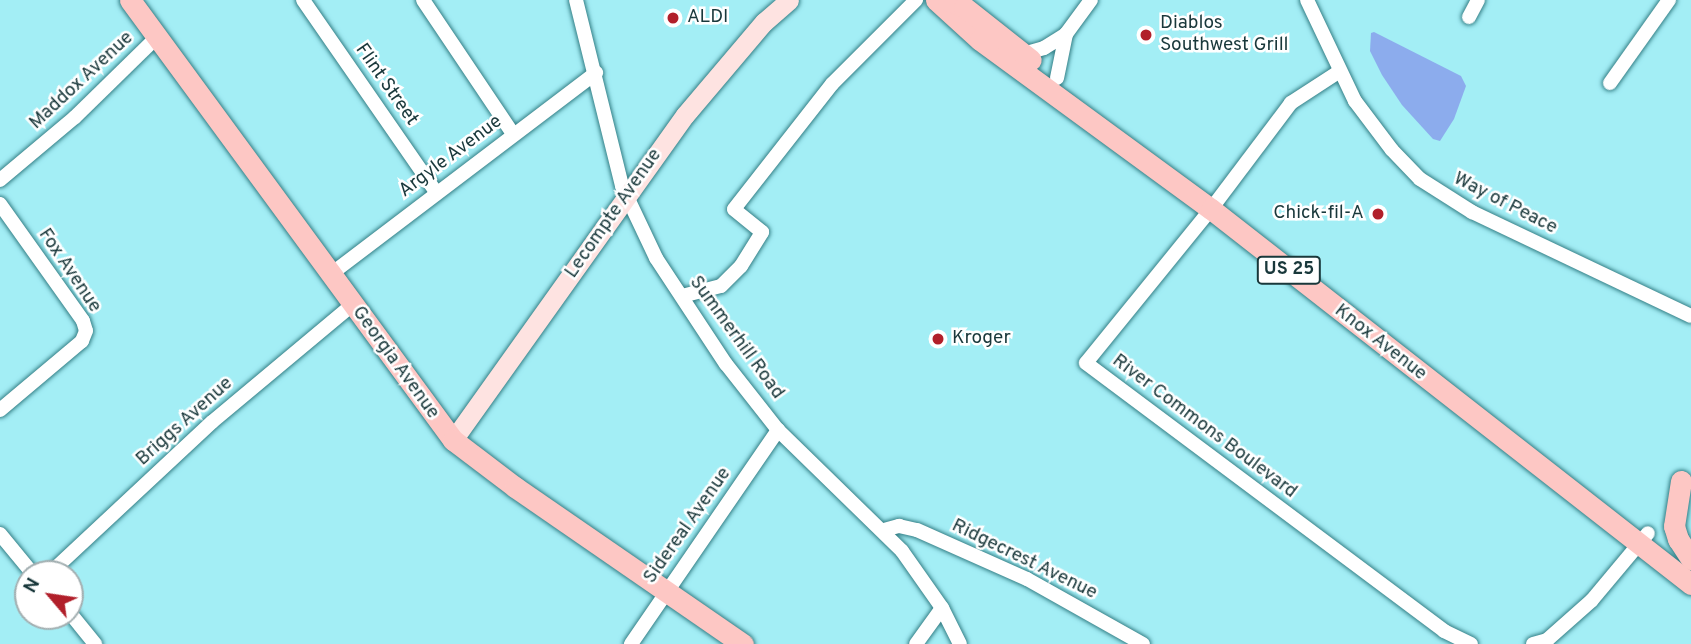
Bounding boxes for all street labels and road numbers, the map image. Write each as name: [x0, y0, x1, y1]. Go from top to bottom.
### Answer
street label: Maddox Avenue: [25, 27, 139, 135]
street label: Flint Street: [349, 40, 423, 130]
street label: Argyle Avenue: [395, 111, 507, 203]
street label: Lecompte Avenue: [561, 145, 667, 283]
street label: Way of Peace: [1449, 168, 1561, 240]
street label: Fox Avenue: [32, 224, 106, 318]
road number: US 25: [1256, 256, 1322, 284]
street label: Summerhill Road: [684, 272, 788, 404]
street label: Knox Avenue: [1329, 300, 1431, 386]
street label: Georgia Avenue: [346, 302, 444, 424]
street label: River Commons Boulevard: [1107, 350, 1301, 504]
street label: Briggs Avenue: [132, 372, 238, 472]
street label: Sidereal Avenue: [639, 463, 737, 589]
street label: Ridgecrest Avenue: [947, 515, 1101, 605]

